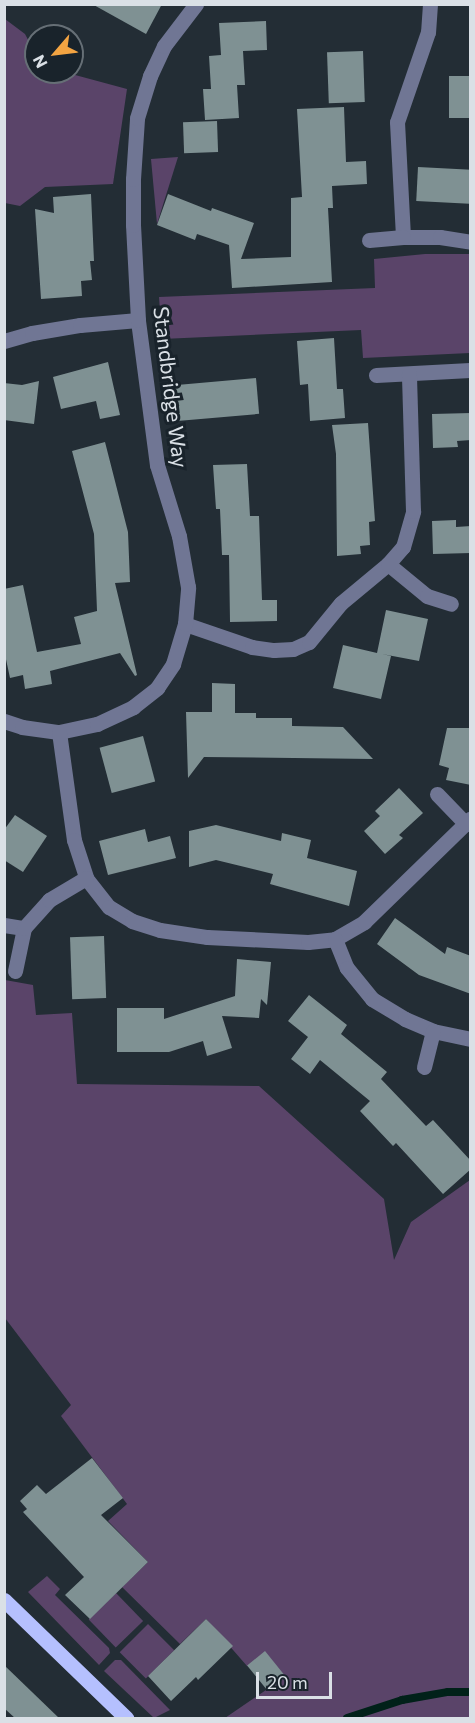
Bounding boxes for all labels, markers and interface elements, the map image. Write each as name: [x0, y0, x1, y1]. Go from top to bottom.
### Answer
north arrow: [24, 24, 84, 84]
text: N: [28, 52, 51, 72]
street label: Standbridge Way: [149, 305, 193, 469]
scale bar: [259, 1660, 336, 1698]
text: 20 m: [267, 1671, 308, 1693]

